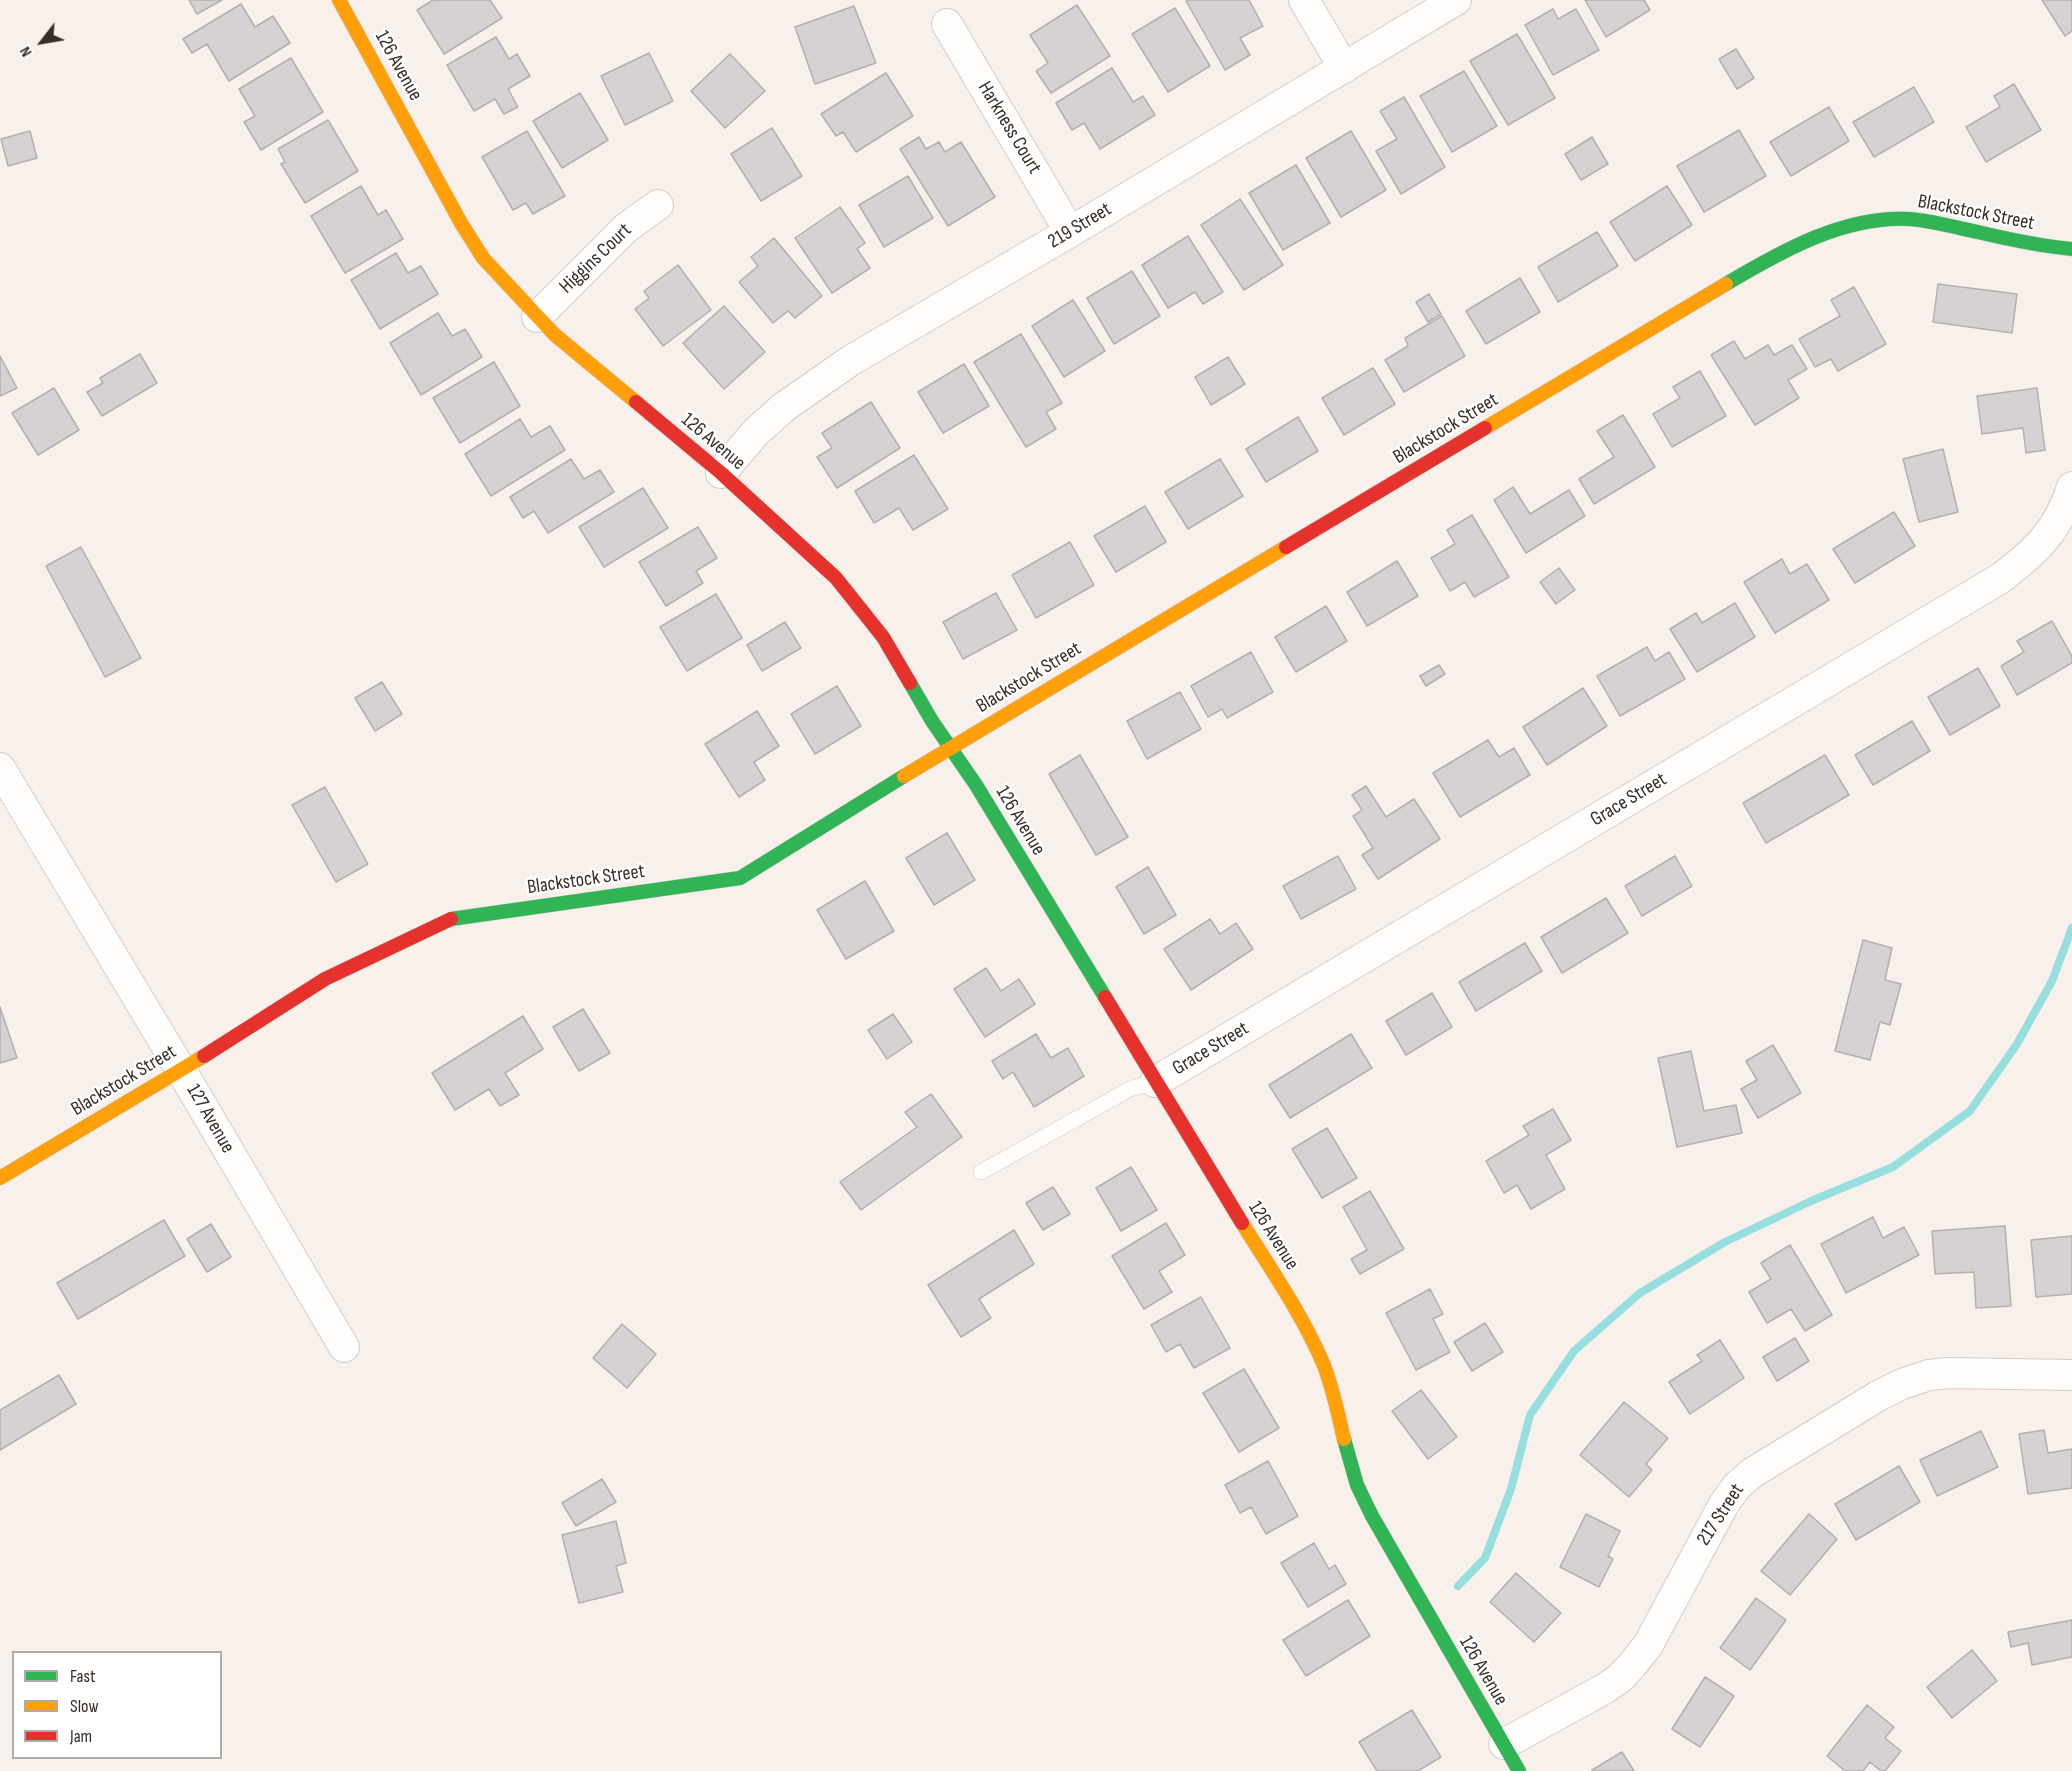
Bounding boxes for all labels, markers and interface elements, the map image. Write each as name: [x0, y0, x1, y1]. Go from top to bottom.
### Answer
north arrow: [12, 12, 72, 72]
street label: 126 Avenue: [369, 27, 427, 105]
text: N: [16, 43, 36, 60]
street label: Harkness Court: [972, 77, 1046, 179]
street label: Blackstock Street: [1916, 190, 2036, 236]
street label: 219 Street: [1044, 198, 1116, 254]
street label: Higgins Court: [555, 219, 637, 299]
street label: Blackstock Street: [1389, 388, 1503, 470]
street label: 126 Avenue: [676, 408, 750, 476]
street label: Blackstock Street: [972, 637, 1086, 719]
street label: Grace Street: [1587, 768, 1671, 832]
street label: 126 Avenue: [990, 782, 1050, 860]
street label: Blackstock Street: [526, 860, 646, 900]
street label: Grace Street: [1169, 1017, 1253, 1081]
street label: Blackstock Street: [67, 1040, 181, 1122]
street label: 127 Avenue: [181, 1080, 239, 1158]
street label: 126 Avenue: [1243, 1197, 1303, 1275]
street label: 217 Street: [1692, 1480, 1750, 1550]
street label: 126 Avenue: [1454, 1632, 1512, 1710]
legend: [12, 1651, 222, 1759]
text: Fast: [70, 1666, 95, 1687]
text: Slow: [70, 1696, 99, 1717]
text: Jam: [70, 1726, 92, 1747]

